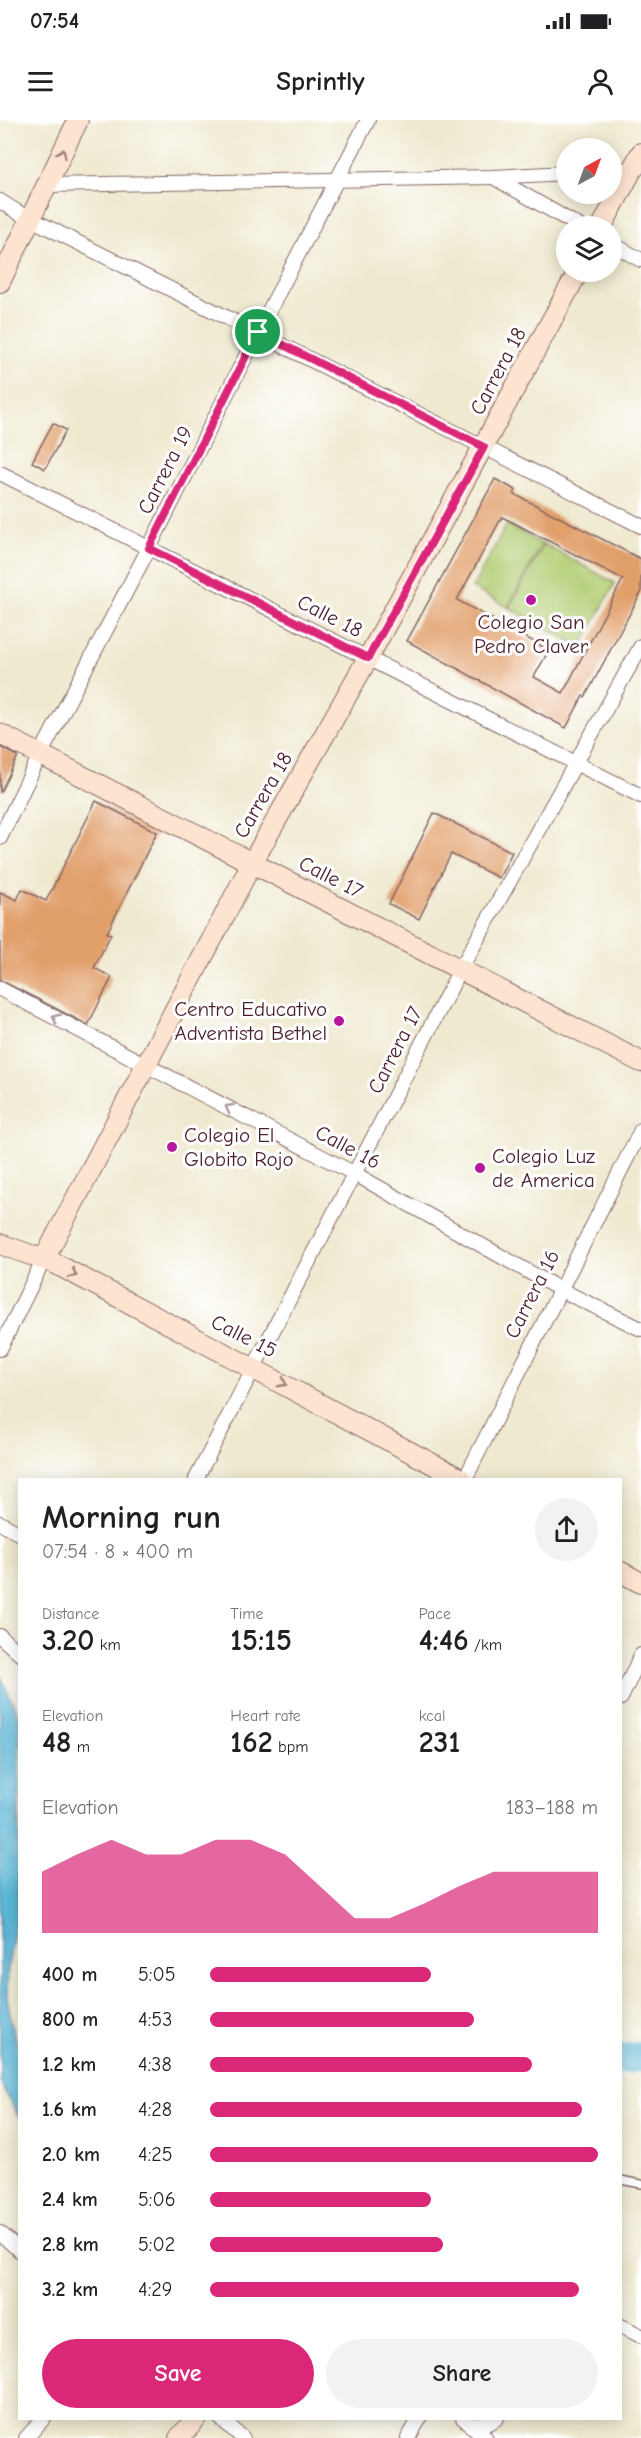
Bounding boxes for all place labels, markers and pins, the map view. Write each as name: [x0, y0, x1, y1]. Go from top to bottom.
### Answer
pin: [232, 306, 283, 357]
marker: Colegio San Pedro Claver: [524, 593, 538, 607]
place label: Colegio San Pedro Claver: [474, 610, 589, 658]
place label: Centro Educativo Adventista Bethel: [174, 997, 327, 1045]
marker: Centro Educativo Adventista Bethel: [332, 1014, 346, 1028]
place label: Colegio El Globito Rojo: [184, 1123, 294, 1171]
marker: Colegio El Globito Rojo: [165, 1140, 179, 1154]
place label: Colegio Luz de America: [492, 1144, 595, 1192]
marker: Colegio Luz de America: [473, 1161, 487, 1175]

